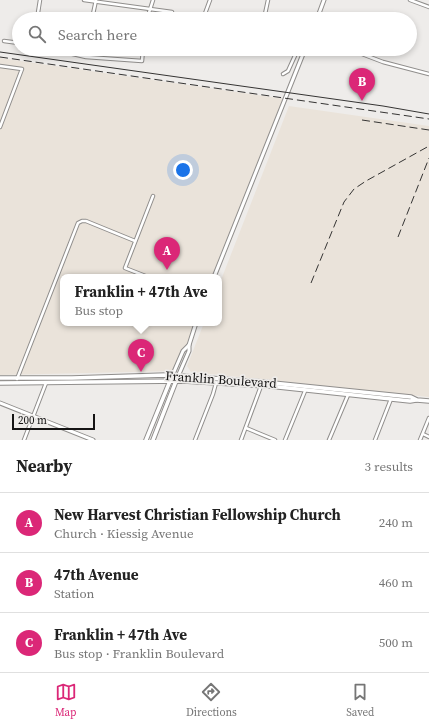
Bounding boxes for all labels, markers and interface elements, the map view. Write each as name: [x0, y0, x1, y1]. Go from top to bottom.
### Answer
search box: [12, 12, 417, 56]
icon: search: [26, 23, 48, 45]
text: Search here: [58, 24, 137, 45]
pin: B: [349, 68, 375, 101]
your location: [173, 160, 193, 180]
pin: A: [154, 237, 180, 270]
popup: [60, 274, 222, 326]
text: Franklin + 47th Ave: [75, 281, 207, 302]
text: Bus stop: [75, 302, 123, 319]
pin: C: [128, 339, 154, 372]
street label: Franklin Boulevard: [165, 367, 278, 392]
scale bar: [12, 412, 95, 431]
text: 200 m: [18, 413, 47, 428]
text: Nearby: [16, 454, 72, 478]
text: 3 results: [365, 458, 413, 475]
text: New Harvest Christian Fellowship Church: [54, 504, 341, 525]
text: A: [25, 514, 33, 531]
text: 240 m: [379, 514, 413, 531]
text: Church · Kiessig Avenue: [54, 525, 194, 542]
text: 47th Avenue: [54, 564, 139, 585]
text: B: [25, 574, 33, 591]
text: 460 m: [379, 574, 413, 591]
text: Station: [54, 585, 94, 602]
text: Franklin + 47th Ave: [54, 624, 187, 645]
text: C: [25, 634, 33, 651]
text: 500 m: [379, 634, 413, 651]
text: Bus stop · Franklin Boulevard: [54, 645, 224, 662]
tab: Map: [55, 681, 77, 720]
tab: Directions: [186, 681, 237, 720]
tab: Saved: [346, 681, 374, 720]

